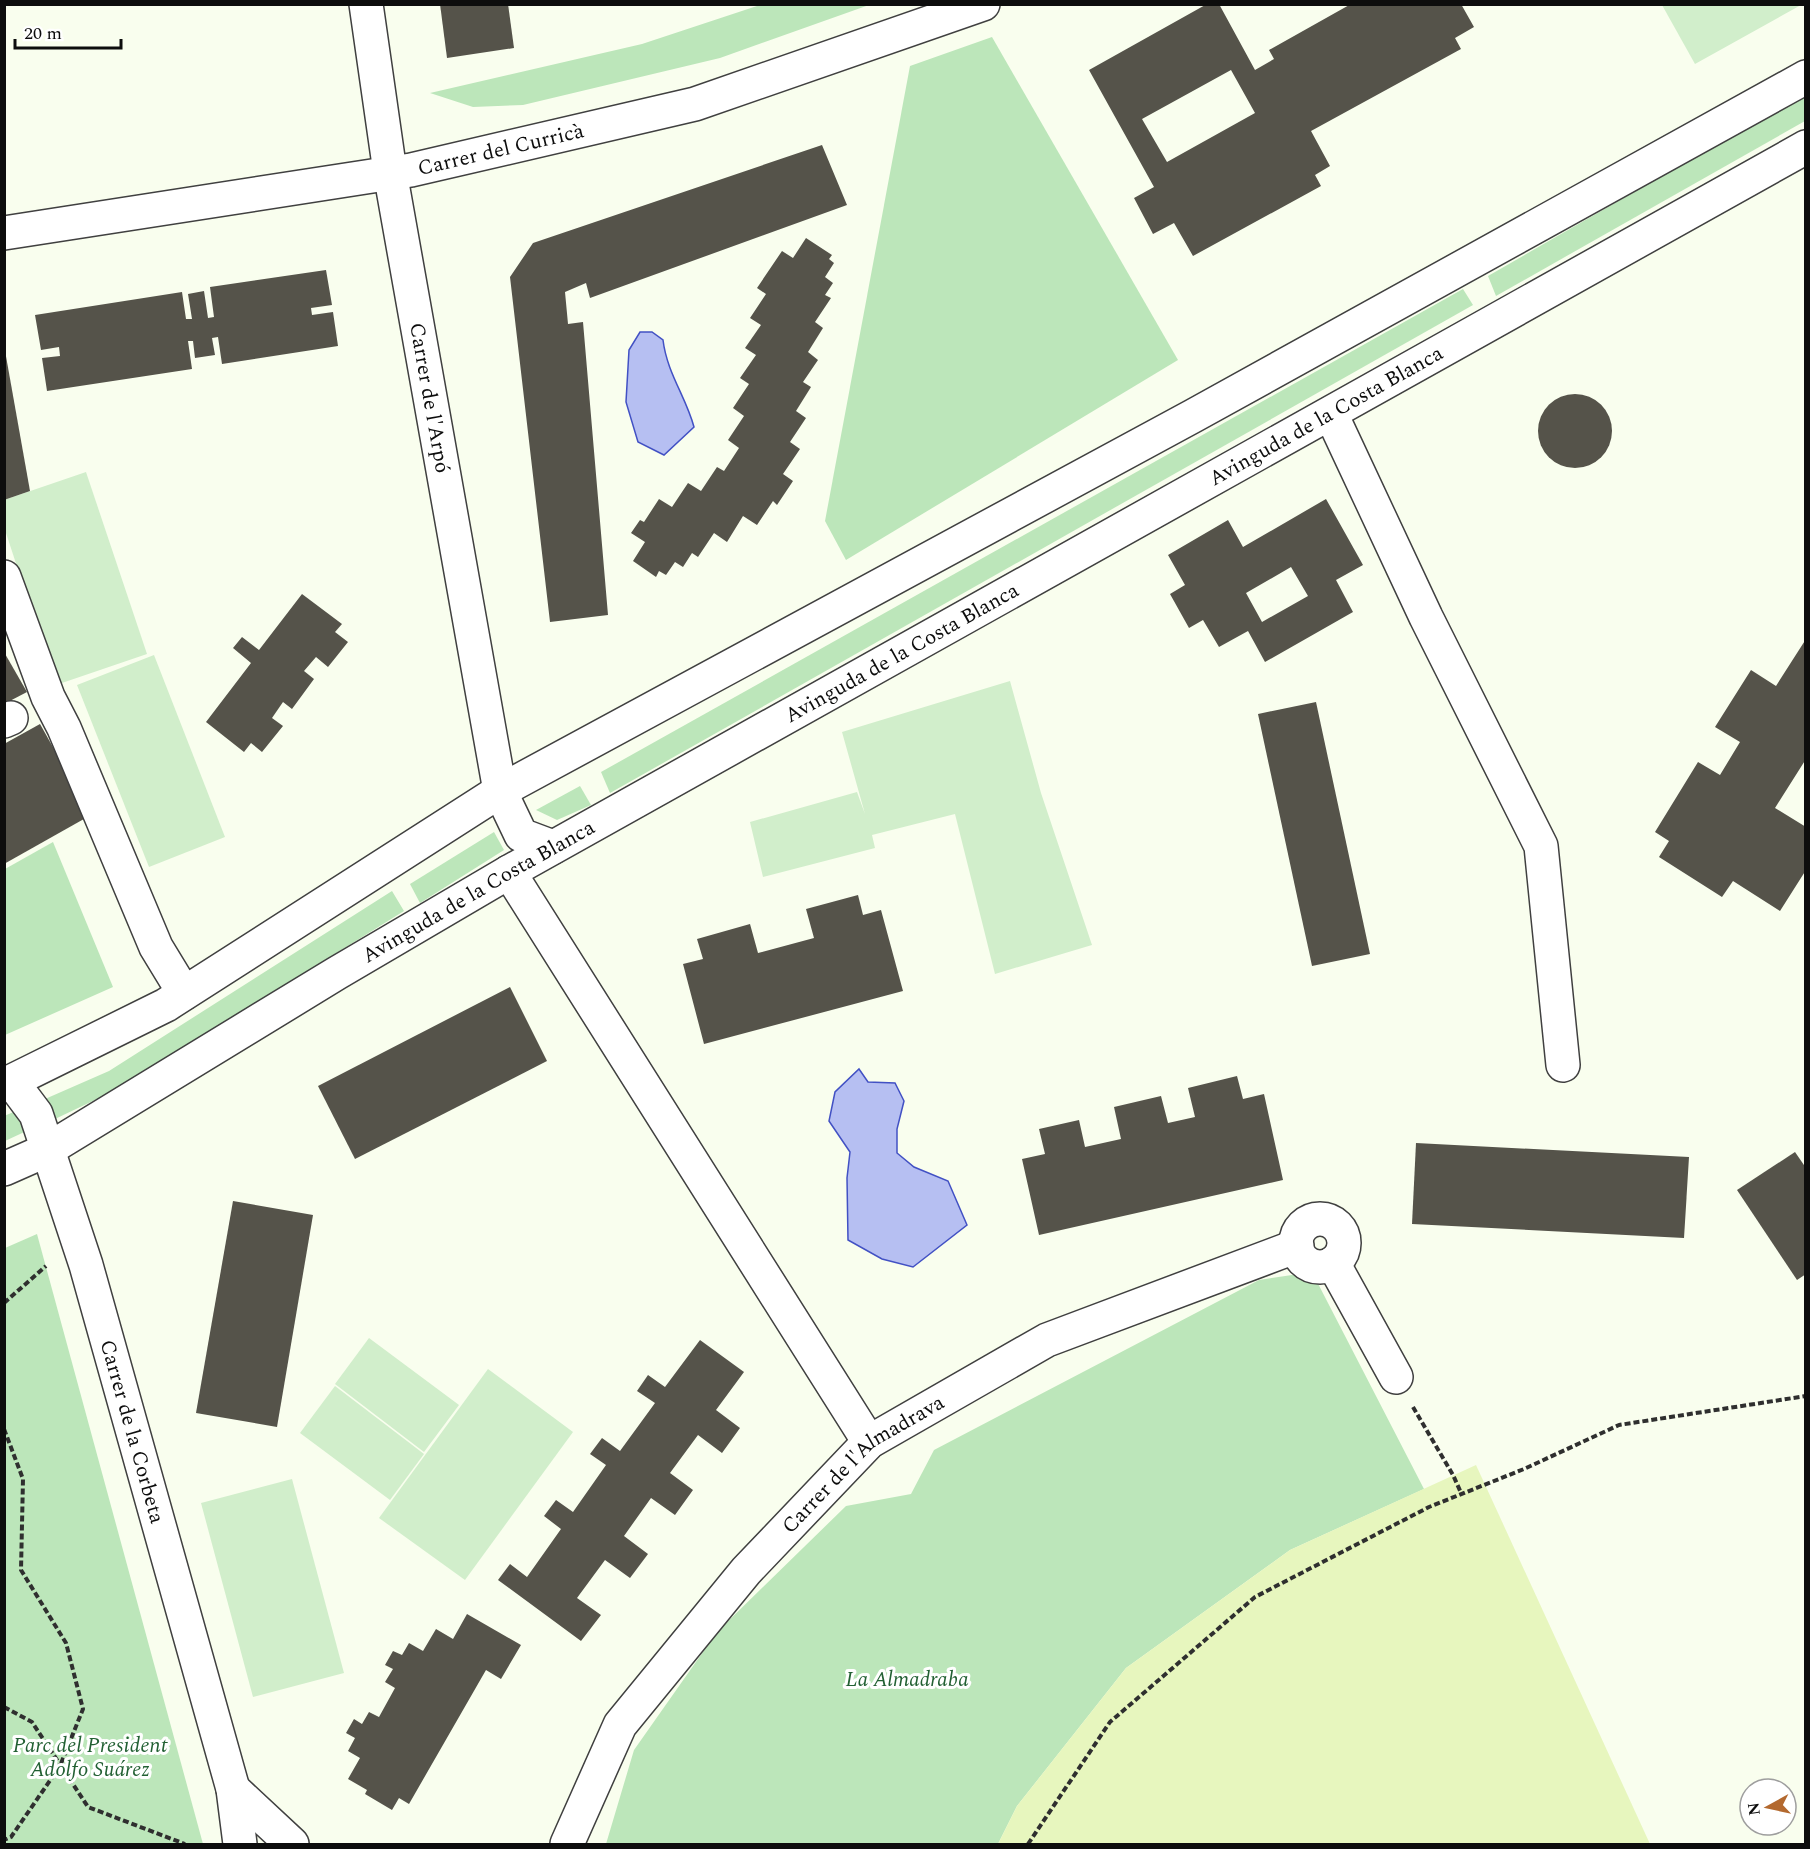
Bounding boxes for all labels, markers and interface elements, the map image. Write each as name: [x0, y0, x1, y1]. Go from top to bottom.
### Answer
scale bar: [15, 12, 122, 50]
text: 20 m: [24, 20, 62, 47]
street label: Carrer del Curricà: [415, 115, 588, 185]
street label: Carrer de l'Arpó: [400, 320, 458, 476]
street label: Avinguda de la Costa Blanca: [1203, 338, 1450, 495]
street label: Avinguda de la Costa Blanca: [779, 575, 1026, 732]
street label: Avinguda de la Costa Blanca: [356, 812, 602, 972]
street label: Carrer de la Corbeta: [91, 1336, 173, 1528]
street label: Carrer de l'Almadrava: [774, 1387, 951, 1541]
park label: La Almadraba: [845, 1664, 969, 1696]
park label: Parc del President Adolfo Suárez: [13, 1730, 168, 1786]
north arrow: [1738, 1777, 1798, 1837]
text: N: [1741, 1801, 1767, 1817]

